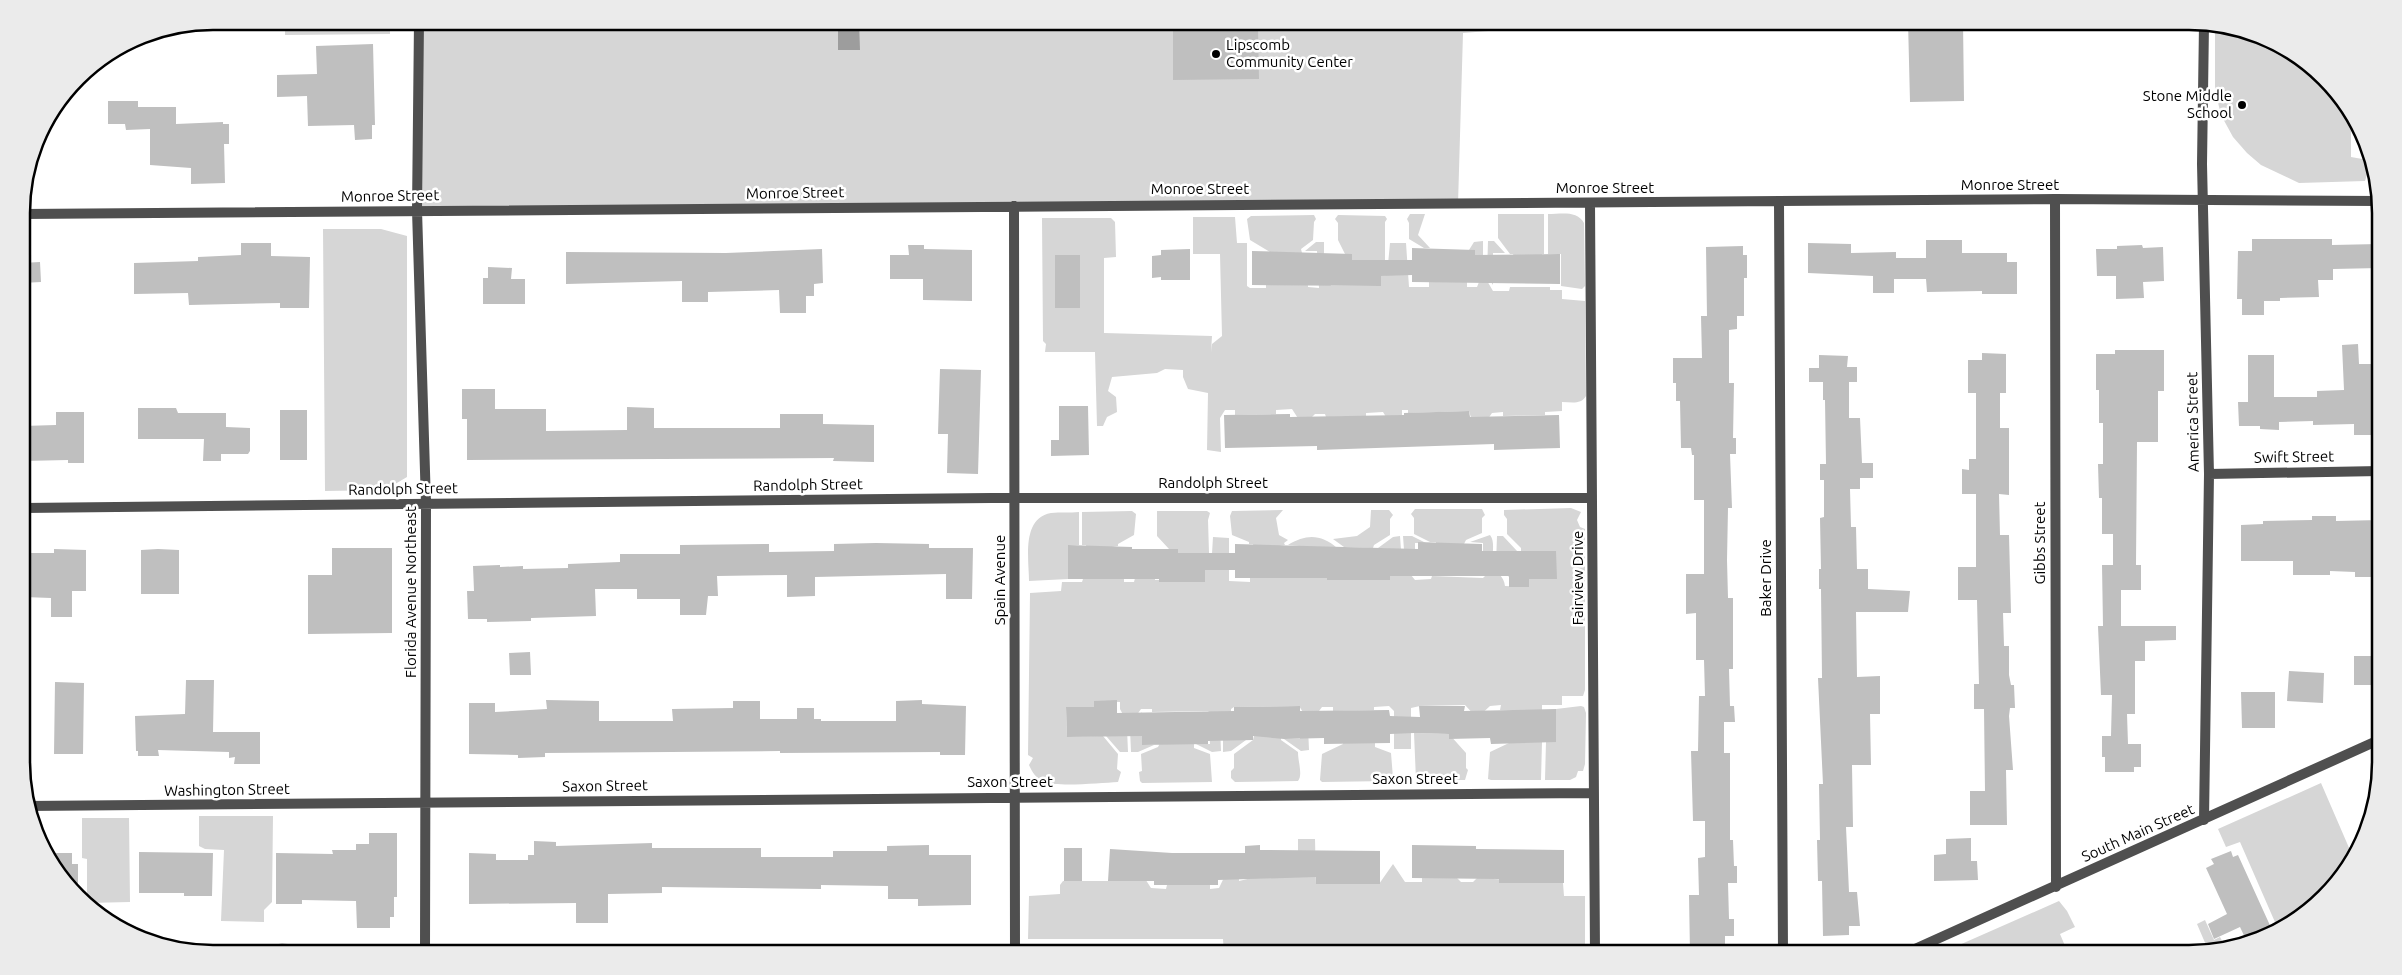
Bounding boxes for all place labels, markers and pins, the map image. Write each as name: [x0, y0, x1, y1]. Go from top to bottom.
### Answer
place label: Lipscomb Community Center: [1226, 36, 1353, 70]
marker: Lipscomb Community Center: [1210, 48, 1222, 60]
place label: Stone Middle School: [2143, 87, 2232, 121]
marker: Stone Middle School: [2236, 99, 2248, 111]

